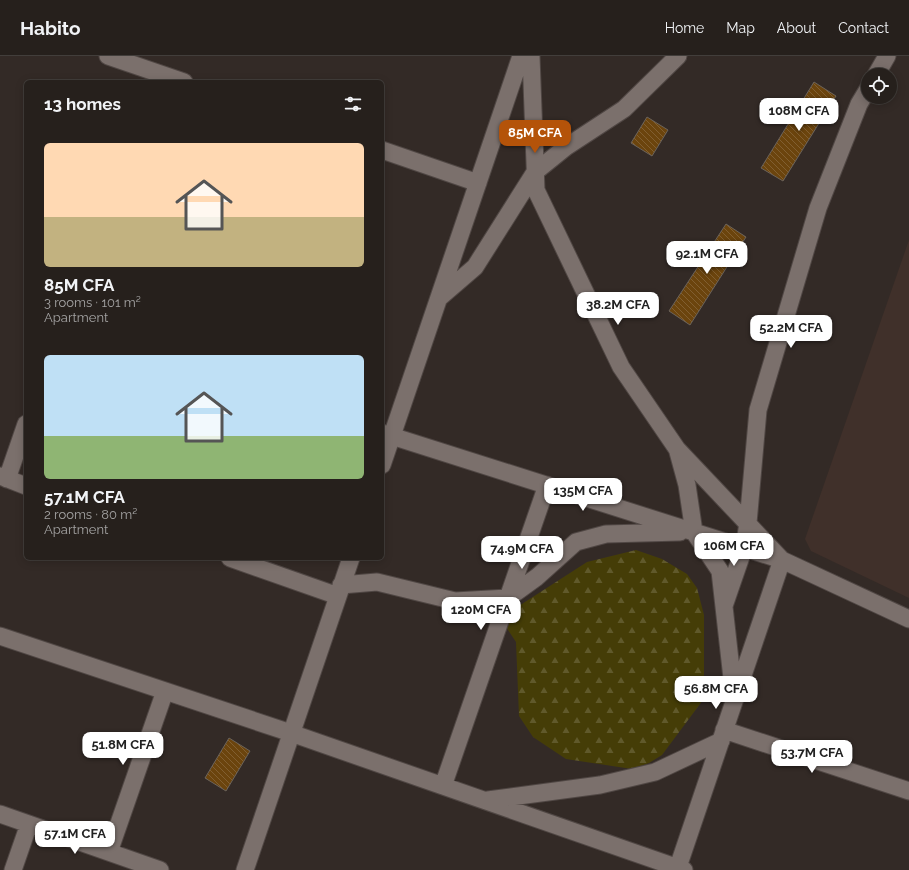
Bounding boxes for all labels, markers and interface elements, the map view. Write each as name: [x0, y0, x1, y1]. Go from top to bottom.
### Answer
text: Habito: [20, 17, 81, 39]
text: Home: [665, 20, 704, 36]
text: Map: [726, 20, 755, 36]
text: About: [777, 20, 816, 36]
text: Contact: [838, 20, 889, 36]
map controls: [861, 68, 897, 104]
button: locate: [861, 68, 897, 104]
icon: filters: [342, 93, 364, 115]
text: 13 homes: [44, 94, 121, 114]
pin: 108M CFA: [758, 98, 840, 132]
text: 108M CFA: [768, 103, 830, 118]
pin: 85M CFA: [498, 120, 572, 154]
text: 85M CFA: [508, 125, 562, 140]
icon: home: [168, 169, 240, 241]
pin: 92.1M CFA: [661, 241, 753, 275]
text: 92.1M CFA: [675, 246, 739, 261]
text: 85M CFA: [44, 275, 114, 295]
pin: 38.2M CFA: [572, 292, 664, 326]
text: 3 rooms · 101 m²: [44, 295, 141, 310]
text: 38.2M CFA: [586, 297, 650, 312]
text: Apartment: [44, 310, 108, 325]
pin: 52.2M CFA: [745, 315, 837, 349]
text: 52.2M CFA: [759, 320, 823, 335]
icon: home: [168, 381, 240, 453]
pin: 135M CFA: [542, 478, 624, 512]
text: 135M CFA: [553, 483, 613, 498]
text: 57.1M CFA: [44, 487, 125, 507]
text: 2 rooms · 80 m²: [44, 507, 137, 522]
text: Apartment: [44, 522, 108, 537]
pin: 106M CFA: [693, 533, 775, 567]
pin: 74.9M CFA: [476, 536, 568, 570]
text: 106M CFA: [703, 538, 765, 553]
text: 74.9M CFA: [490, 541, 554, 556]
pin: 120M CFA: [440, 597, 522, 631]
text: 120M CFA: [451, 602, 511, 617]
pin: 56.8M CFA: [670, 676, 762, 710]
text: 56.8M CFA: [684, 681, 748, 696]
pin: 51.8M CFA: [77, 732, 169, 766]
text: 51.8M CFA: [91, 737, 155, 752]
pin: 53.7M CFA: [766, 740, 858, 774]
text: 53.7M CFA: [780, 745, 844, 760]
pin: 57.1M CFA: [29, 821, 121, 855]
text: 57.1M CFA: [44, 826, 106, 841]

